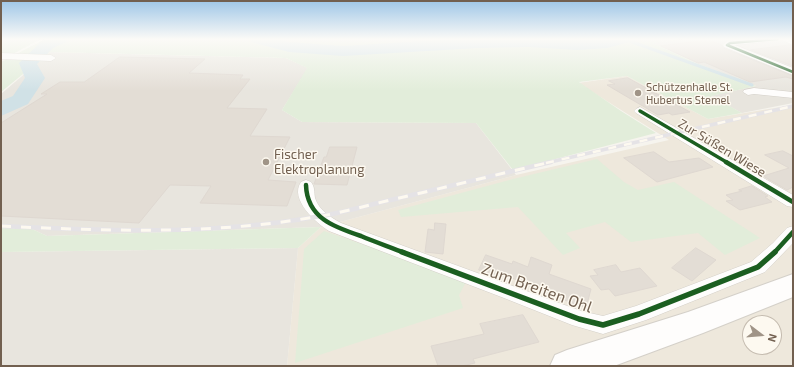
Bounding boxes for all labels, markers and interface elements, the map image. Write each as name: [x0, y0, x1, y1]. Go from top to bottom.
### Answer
place label: Schützenhalle St. Hubertus Stemel: [646, 80, 732, 106]
marker: Schützenhalle St. Hubertus Stemel: [633, 88, 643, 98]
street label: Zur Süßen Wiese: [675, 116, 769, 180]
place label: Fischer Elektroplanung: [274, 147, 364, 178]
marker: Fischer Elektroplanung: [261, 157, 271, 167]
street label: Zum Breiten Ohl: [479, 259, 595, 317]
north arrow: [742, 315, 782, 355]
text: N: [766, 333, 780, 344]

